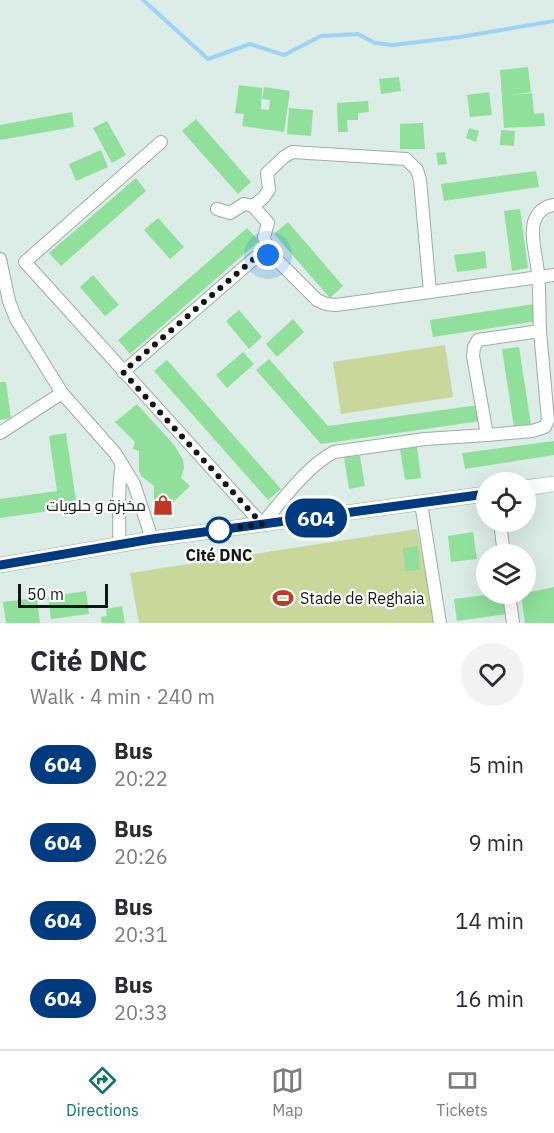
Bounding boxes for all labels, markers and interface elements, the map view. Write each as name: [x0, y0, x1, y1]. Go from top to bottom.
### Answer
your location: [253, 240, 283, 270]
map controls: [476, 472, 536, 604]
button: locate: [476, 472, 536, 532]
shop icon: مخبزة و حلويات: [151, 493, 175, 517]
place label: مخبزة و حلويات: [46, 495, 146, 515]
line badge: 604: [282, 498, 350, 538]
text: 604: [297, 504, 335, 532]
marker: Cité DNC: [206, 517, 232, 543]
button: layers: [476, 544, 536, 604]
place label: Cité DNC: [186, 545, 252, 565]
scale bar: [18, 581, 108, 608]
text: 50 m: [27, 584, 64, 604]
sports icon: Stade de Reghaia: [271, 586, 295, 610]
place label: Stade de Reghaia: [300, 588, 425, 608]
text: Cité DNC: [30, 642, 147, 679]
button: heart: [461, 643, 524, 706]
text: Walk · 4 min · 240 m: [30, 683, 215, 710]
text: Bus: [114, 736, 153, 765]
text: 604: [44, 750, 82, 778]
text: 5 min: [468, 750, 524, 779]
text: 20:22: [114, 765, 168, 792]
text: Bus: [114, 814, 153, 843]
text: 604: [44, 828, 82, 856]
text: 9 min: [468, 828, 524, 857]
text: 20:26: [114, 843, 168, 870]
text: Bus: [114, 892, 153, 921]
text: 604: [44, 906, 82, 934]
text: 14 min: [455, 906, 524, 935]
text: 20:31: [114, 921, 168, 948]
text: Bus: [114, 970, 153, 999]
text: 604: [44, 984, 82, 1012]
text: 16 min: [455, 984, 524, 1013]
text: 20:33: [114, 999, 168, 1026]
tab: Directions: [66, 1064, 139, 1120]
tab: Map: [271, 1064, 304, 1120]
tab: Tickets: [436, 1064, 488, 1120]

